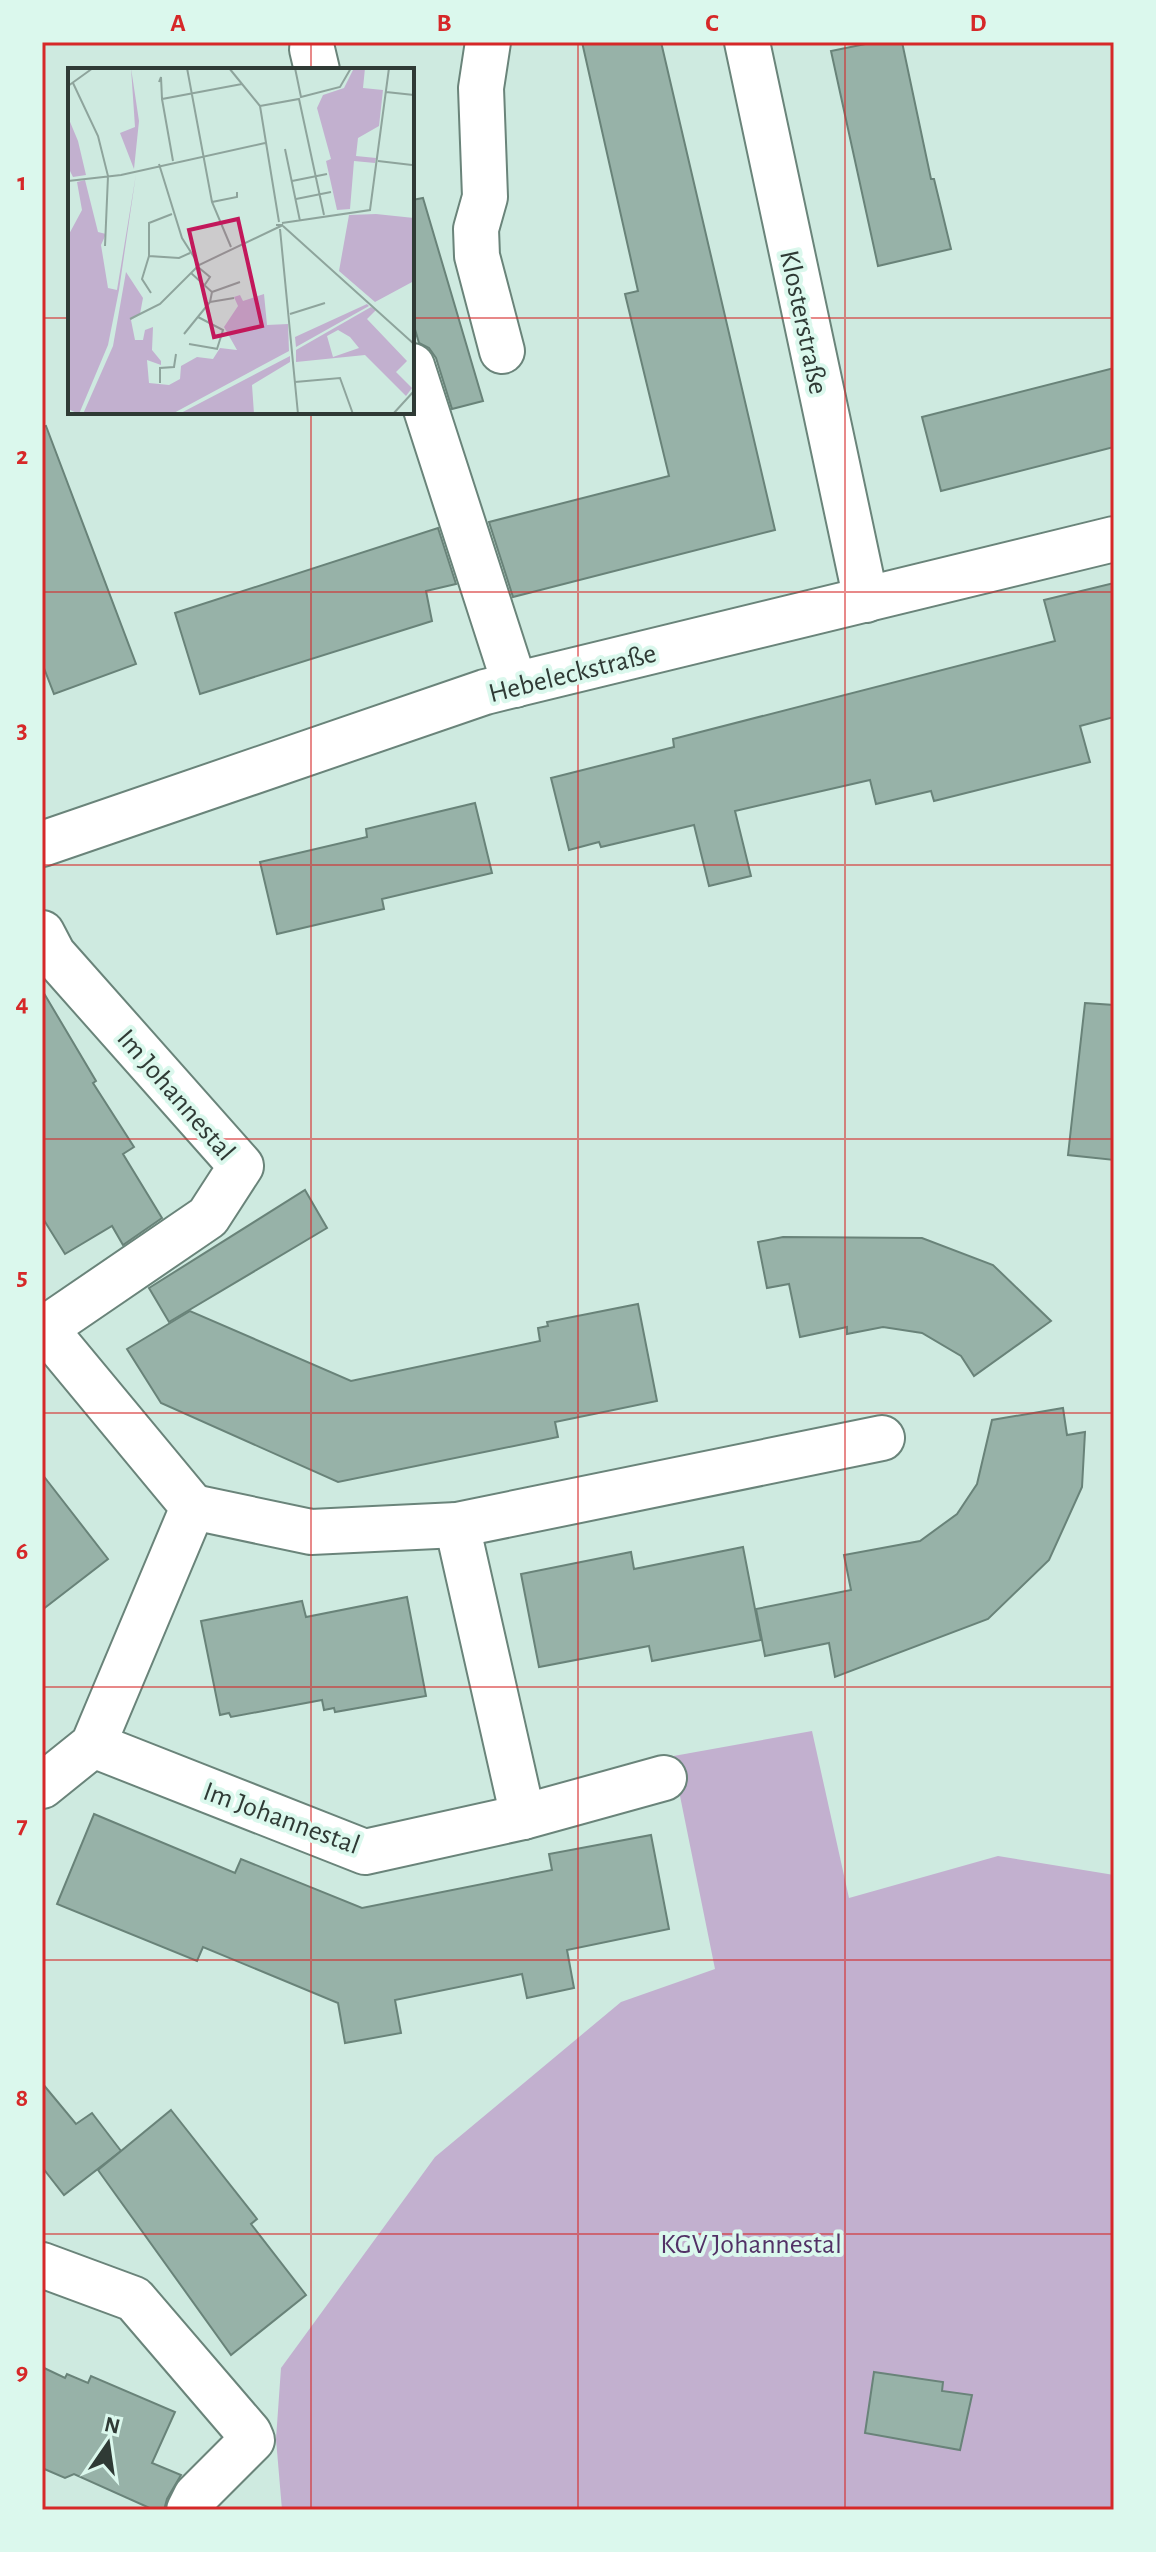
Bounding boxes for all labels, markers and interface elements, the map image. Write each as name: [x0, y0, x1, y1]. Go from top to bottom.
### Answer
text: A: [170, 10, 186, 36]
text: B: [436, 10, 452, 36]
text: C: [705, 10, 719, 36]
text: D: [969, 10, 987, 36]
inset map: [68, 68, 414, 414]
text: 1: [17, 169, 27, 195]
street label: Klosterstraße: [774, 248, 832, 397]
text: 2: [16, 443, 28, 469]
street label: Hebeleckstraße: [486, 640, 659, 708]
text: 3: [16, 717, 28, 743]
text: 4: [15, 990, 29, 1016]
street label: Im Johannestal: [111, 1024, 240, 1166]
text: 5: [16, 1264, 28, 1290]
text: 6: [16, 1538, 28, 1564]
street label: Im Johannestal: [199, 1778, 363, 1860]
text: 7: [16, 1812, 28, 1838]
text: 8: [16, 2085, 28, 2111]
park label: KGV Johannestal: [660, 2231, 842, 2259]
text: 9: [16, 2359, 28, 2385]
north arrow: [68, 2404, 148, 2484]
text: N: [102, 2413, 122, 2438]

